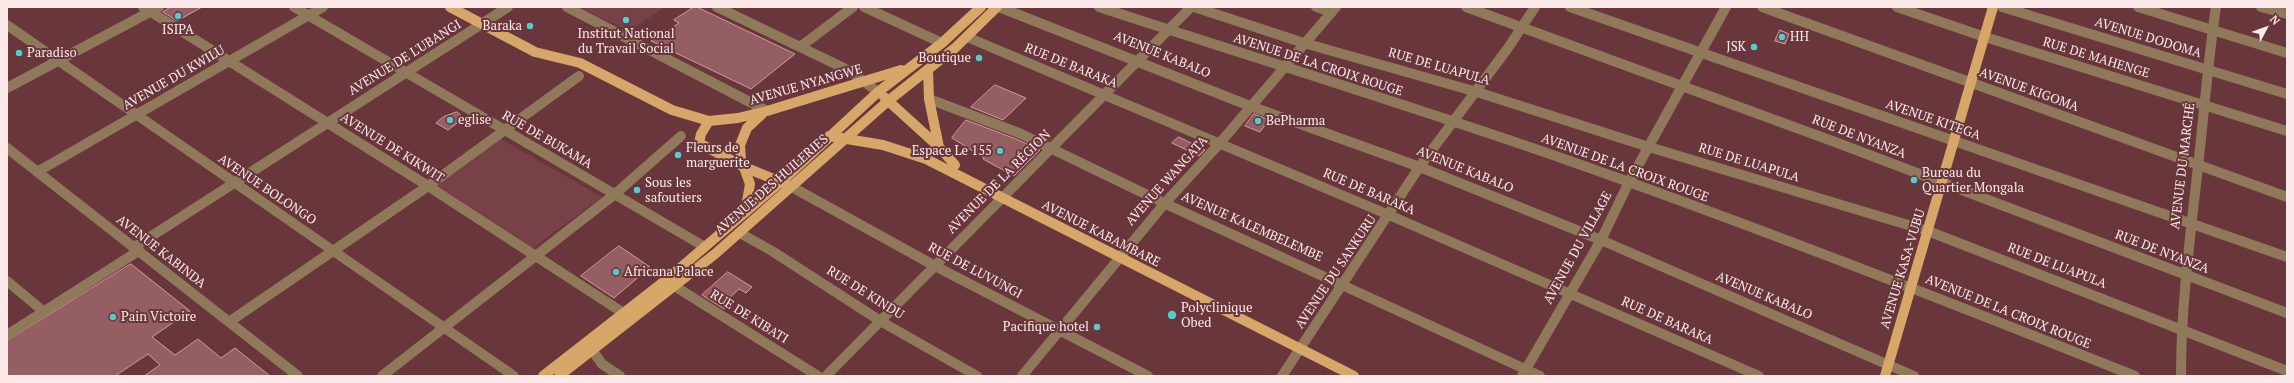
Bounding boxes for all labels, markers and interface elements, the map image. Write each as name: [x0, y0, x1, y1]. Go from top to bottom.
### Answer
north arrow: [2246, 8, 2286, 48]
marker: ISIPA: [173, 11, 183, 21]
text: N: [2267, 12, 2283, 28]
street label: AVENUE DODOMA: [2093, 14, 2203, 62]
marker: Institut National du Travail Social: [621, 15, 631, 25]
street label: AVENUE DE L'UBANGI: [346, 17, 464, 99]
place label: Baraka: [483, 18, 522, 34]
marker: Baraka: [525, 21, 535, 31]
place label: ISIPA: [162, 22, 194, 38]
place label: Institut National du Travail Social: [577, 26, 675, 57]
street label: AVENUE KABALO: [1111, 28, 1213, 82]
place label: HH: [1790, 29, 1809, 45]
street label: AVENUE DE LA CROIX ROUGE: [1231, 30, 1405, 100]
marker: HH: [1777, 32, 1787, 42]
street label: RUE DE MAHENGE: [2041, 34, 2151, 82]
place label: JSK: [1726, 39, 1746, 55]
street label: RUE DE BARAKA: [1022, 40, 1120, 92]
street label: AVENUE DU KWILU: [120, 42, 228, 114]
marker: JSK: [1749, 42, 1759, 52]
place label: Paradiso: [27, 45, 77, 61]
street label: RUE DE LUAPULA: [1386, 45, 1492, 89]
marker: Paradiso: [14, 48, 24, 58]
place label: Boutique: [918, 50, 971, 66]
marker: Boutique: [974, 53, 984, 63]
street label: AVENUE NYANGWE: [748, 61, 864, 109]
street label: AVENUE KIGOMA: [1977, 65, 2081, 115]
street label: AVENUE KITEGA: [1883, 96, 1983, 144]
street label: AVENUE DU MARCHÉ: [2167, 102, 2199, 230]
street label: RUE DE BUKAMA: [499, 108, 595, 172]
street label: AVENUE DE KIKWIT: [337, 110, 447, 186]
place label: eglise: [458, 112, 491, 128]
street label: RUE DE NYANZA: [1810, 112, 1908, 162]
place label: BePharma: [1266, 113, 1325, 129]
marker: eglise: [445, 115, 455, 125]
marker: BePharma: [1253, 116, 1263, 126]
street label: AVENUE DE LA RÉGION: [944, 127, 1054, 237]
street label: AVENUE DE LA CROIX ROUGE: [1539, 130, 1711, 206]
street label: AVENUE DES HUILERIES: [712, 132, 832, 238]
street label: AVENUE WANGATA: [1123, 133, 1211, 229]
place label: Fleurs de marguerite: [686, 140, 750, 171]
street label: RUE DE LUAPULA: [1697, 140, 1801, 186]
place label: Espace Le 155: [912, 143, 992, 159]
street label: AVENUE KABALO: [1414, 143, 1516, 197]
marker: Espace Le 155: [995, 146, 1005, 156]
marker: Fleurs de marguerite: [673, 150, 683, 160]
street label: AVENUE BOLONGO: [215, 151, 319, 229]
place label: Bureau du Quartier Mongala: [1922, 165, 2024, 196]
street label: RUE DE BARAKA: [1321, 166, 1417, 218]
place label: Sous les safoutiers: [645, 175, 702, 206]
marker: Bureau du Quartier Mongala: [1909, 175, 1919, 185]
marker: Sous les safoutiers: [632, 185, 642, 195]
street label: AVENUE KALEMBELEMBE: [1179, 189, 1325, 265]
street label: AVENUE DU VILLAGE: [1541, 189, 1615, 307]
street label: AVENUE KABAMBARE: [1039, 197, 1163, 271]
street label: AVENUE KASA-VUBU: [1877, 207, 1929, 331]
street label: AVENUE KABINDA: [113, 212, 209, 292]
street label: AVENUE DU SANKURU: [1292, 212, 1380, 332]
street label: RUE DE NYANZA: [2113, 227, 2211, 277]
street label: RUE DE LUVUNGI: [925, 240, 1025, 302]
street label: RUE DE LUAPULA: [2005, 240, 2109, 292]
street label: RUE DE KINDU: [824, 263, 906, 323]
place label: Africana Palace: [624, 264, 713, 280]
marker: Africana Palace: [611, 267, 621, 277]
street label: AVENUE KABALO: [1713, 269, 1815, 323]
street label: AVENUE DE LA CROIX ROUGE: [1923, 272, 2093, 352]
street label: RUE DE KIBATI: [707, 287, 791, 347]
street label: RUE DE BARAKA: [1619, 294, 1715, 348]
place label: Polyclinique Obed: [1181, 300, 1252, 331]
place label: Pain Victoire: [121, 309, 196, 325]
marker: Polyclinique Obed: [1166, 309, 1178, 321]
marker: Pain Victoire: [108, 312, 118, 322]
place label: Pacifique hotel: [1003, 319, 1089, 335]
marker: Pacifique hotel: [1092, 322, 1102, 332]

